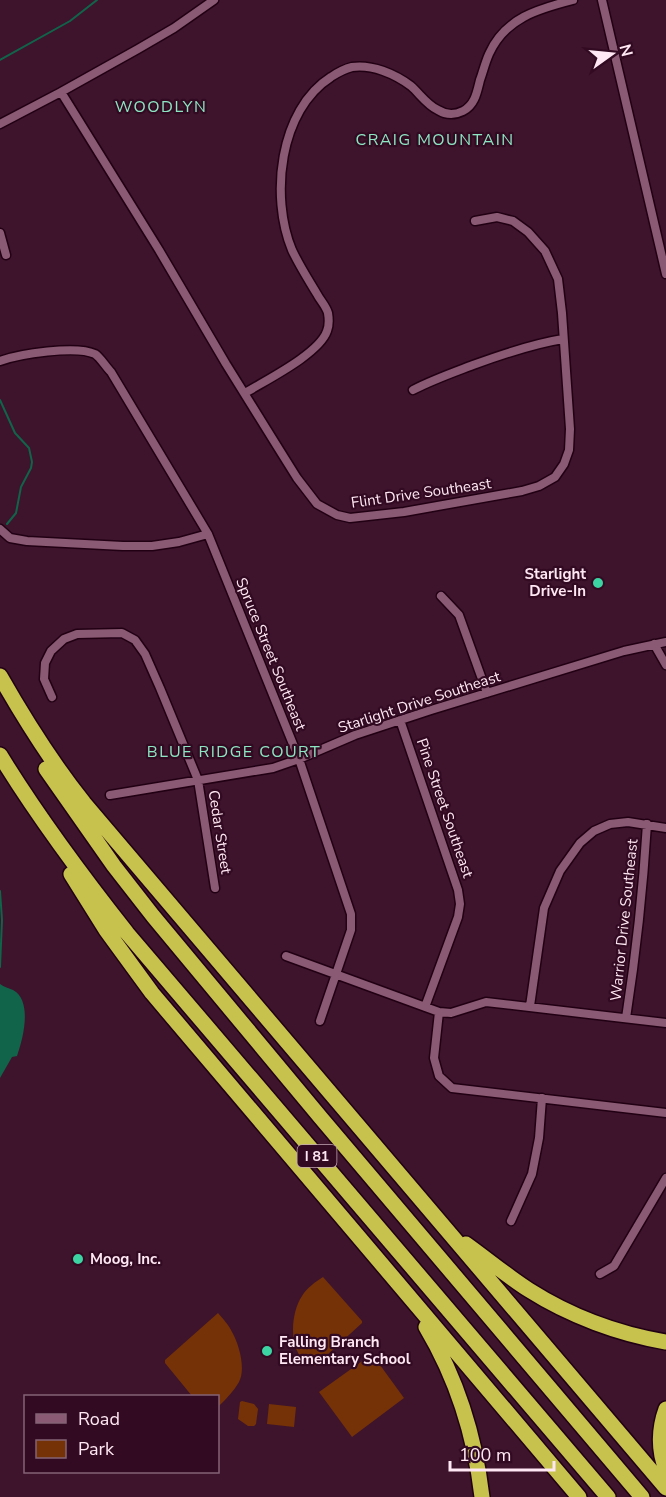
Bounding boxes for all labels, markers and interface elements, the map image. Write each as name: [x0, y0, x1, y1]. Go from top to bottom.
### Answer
north arrow: [582, 24, 642, 84]
text: N: [613, 42, 638, 59]
district label: WOODLYN: [115, 96, 207, 118]
district label: CRAIG MOUNTAIN: [355, 129, 515, 151]
street label: Flint Drive Southeast: [350, 473, 493, 513]
place label: Starlight Drive-In: [525, 564, 586, 601]
street label: Spruce Street Southeast: [231, 575, 311, 734]
marker: Starlight Drive-In: [591, 576, 605, 590]
street label: Starlight Drive Southeast: [335, 666, 503, 738]
street label: Pine Street Southeast: [412, 736, 478, 881]
district label: BLUE RIDGE COURT: [147, 741, 321, 763]
street label: Cedar Street: [204, 789, 237, 876]
street label: Warrior Drive Southeast: [606, 837, 643, 1002]
road number: I 81: [298, 1145, 336, 1167]
place label: Moog, Inc.: [90, 1249, 161, 1269]
marker: Moog, Inc.: [71, 1252, 85, 1266]
place label: Falling Branch Elementary School: [279, 1332, 411, 1369]
marker: Falling Branch Elementary School: [260, 1344, 274, 1358]
legend: [24, 1395, 219, 1473]
text: Road: [78, 1407, 120, 1431]
scale bar: [450, 1434, 554, 1472]
text: Park: [78, 1437, 115, 1461]
text: 100 m: [459, 1443, 511, 1467]

